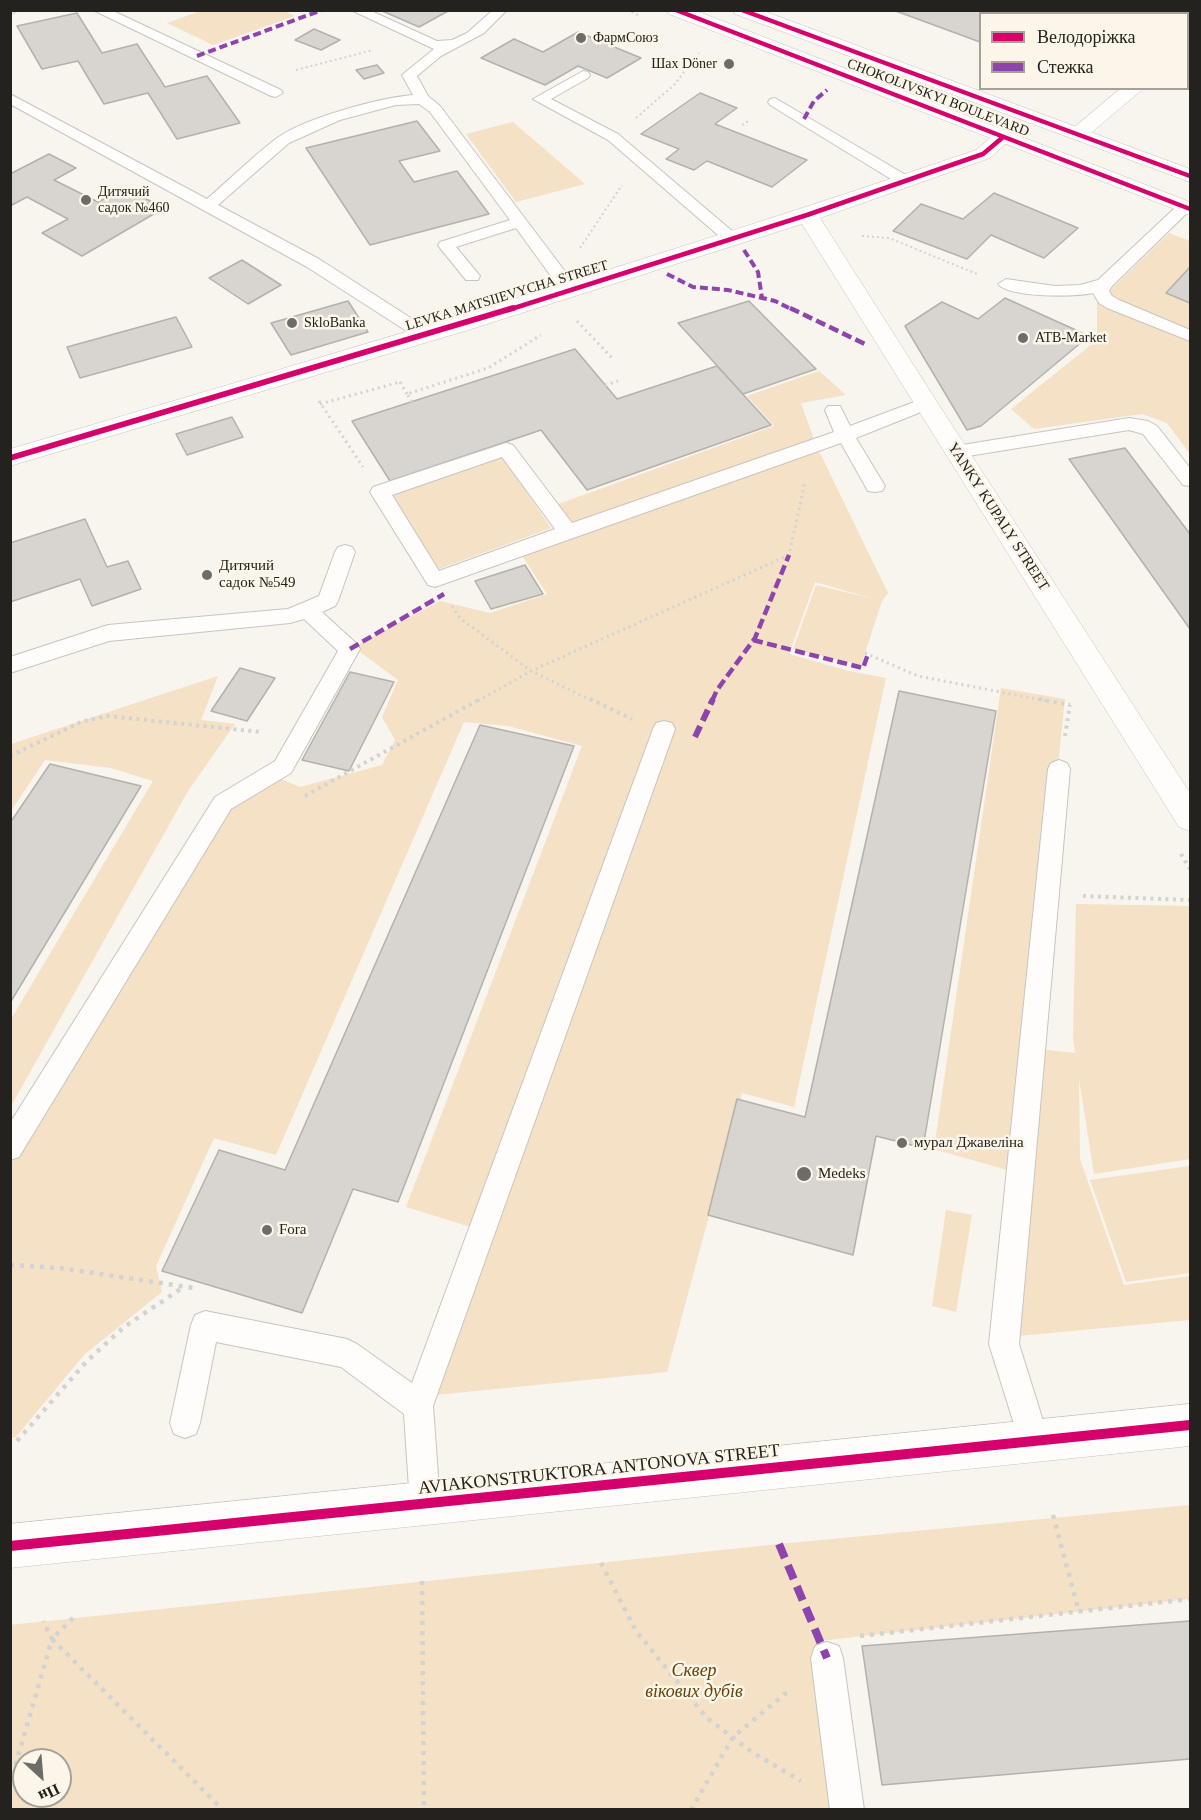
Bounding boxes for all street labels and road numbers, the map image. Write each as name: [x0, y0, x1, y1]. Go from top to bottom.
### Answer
street label: CHOKOLIVSKYI BOULEVARD: [845, 55, 1031, 141]
street label: LEVKA MATSIIEVYCHA STREET: [404, 257, 610, 335]
street label: YANKY KUPALY STREET: [943, 440, 1053, 594]
street label: AVIAKONSTRUKTORA ANTONOVA STREET: [417, 1440, 781, 1500]

